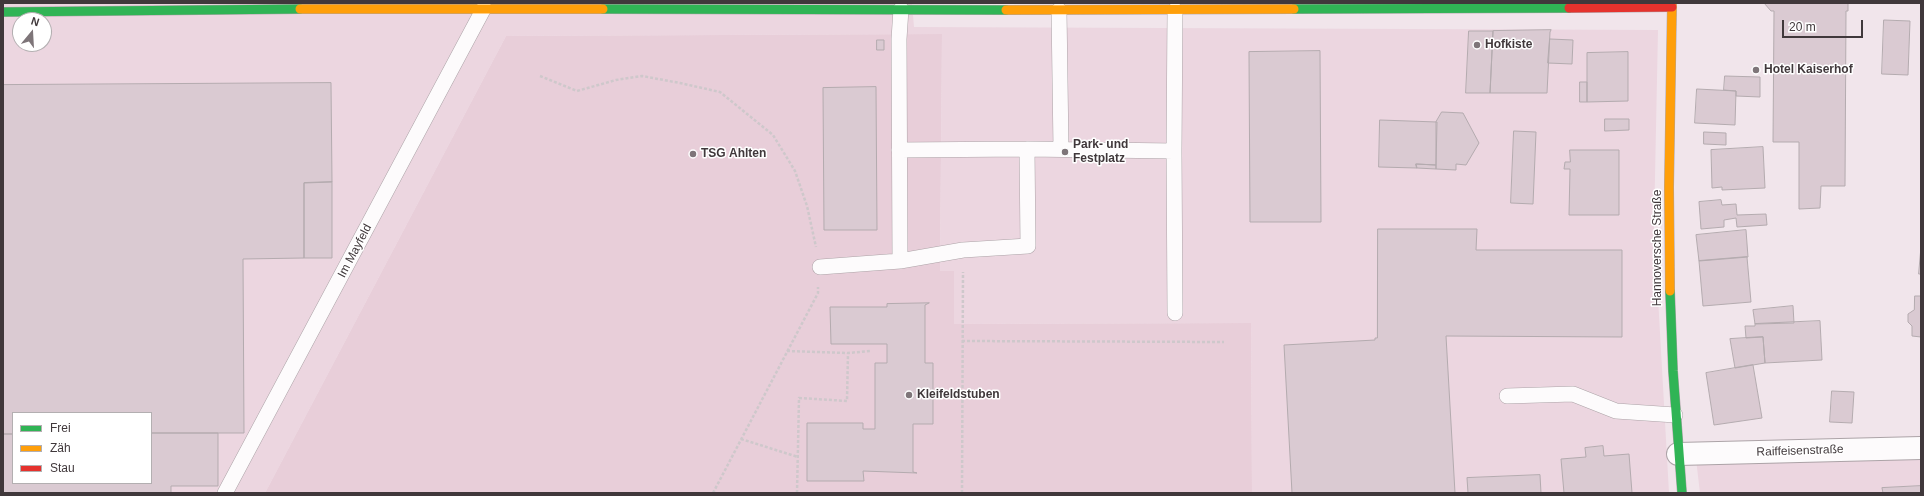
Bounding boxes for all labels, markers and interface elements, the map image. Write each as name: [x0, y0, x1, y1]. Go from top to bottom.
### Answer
north arrow: [12, 12, 52, 52]
scale bar: [1784, 12, 1865, 38]
text: N: [30, 15, 41, 28]
text: 20 m: [1789, 20, 1816, 34]
place label: Hofkiste: [1485, 38, 1532, 52]
marker: Hofkiste: [1472, 40, 1482, 50]
place label: Hotel Kaiserhof: [1764, 63, 1853, 77]
marker: Hotel Kaiserhof: [1751, 65, 1761, 75]
place label: Park- und Festplatz: [1073, 138, 1128, 166]
place label: TSG Ahlten: [701, 147, 766, 161]
marker: Park- und Festplatz: [1060, 147, 1070, 157]
marker: TSG Ahlten: [688, 149, 698, 159]
street label: Hannoversche Straße: [1651, 190, 1665, 306]
street label: Im Mayfeld: [335, 222, 375, 280]
place label: Kleifeldstuben: [917, 388, 1000, 402]
marker: Kleifeldstuben: [904, 390, 914, 400]
legend: [12, 412, 152, 484]
text: Frei: [50, 421, 71, 435]
text: Zäh: [50, 441, 71, 455]
street label: Raiffeisenstraße: [1756, 442, 1844, 460]
text: Stau: [50, 461, 75, 475]

